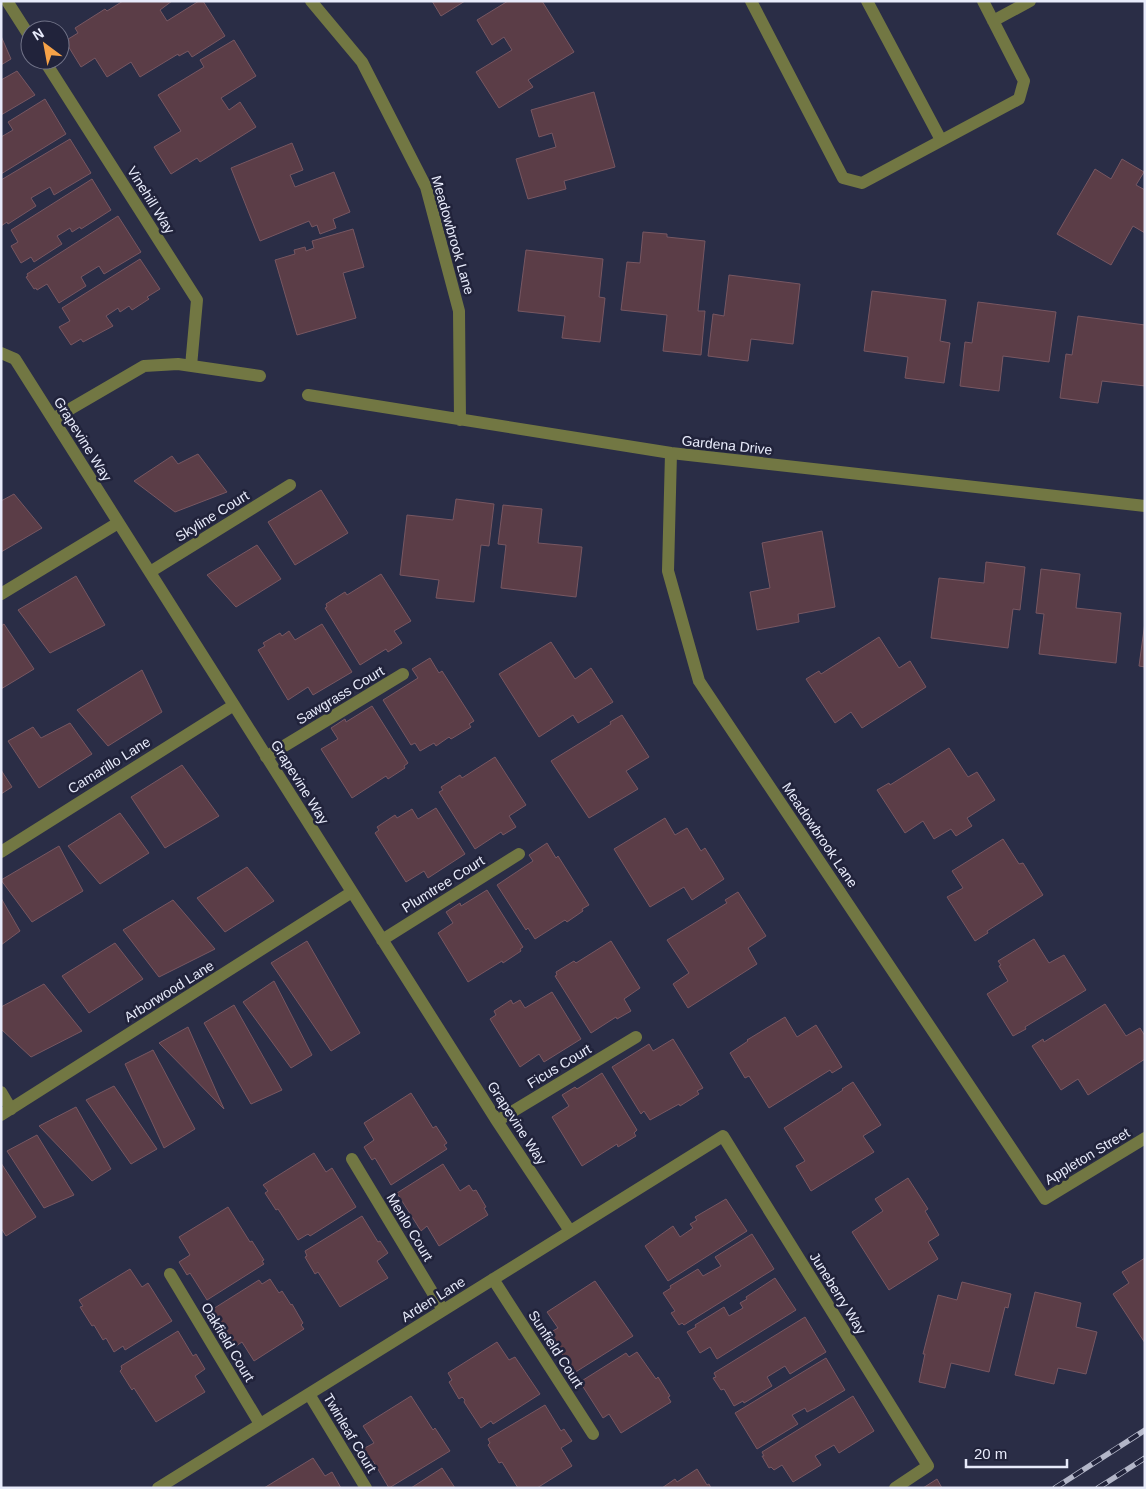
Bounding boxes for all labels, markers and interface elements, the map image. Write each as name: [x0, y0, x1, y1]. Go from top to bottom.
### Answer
north arrow: [20, 20, 70, 70]
text: N: [30, 25, 47, 43]
street label: Vinehill Way: [124, 163, 178, 237]
street label: Meadowbrook Lane: [428, 174, 478, 297]
street label: Grapevine Way: [51, 394, 115, 484]
street label: Gardena Drive: [681, 432, 773, 458]
street label: Skyline Court: [172, 487, 252, 545]
street label: Sawgrass Court: [293, 662, 387, 728]
street label: Camarillo Lane: [65, 733, 153, 797]
street label: Grapevine Way: [268, 737, 332, 827]
street label: Meadowbrook Lane: [779, 780, 861, 891]
street label: Plumtree Court: [399, 852, 487, 916]
street label: Arborwood Lane: [121, 957, 217, 1025]
street label: Ficus Court: [524, 1041, 594, 1091]
street label: Grapevine Way: [484, 1078, 550, 1168]
street label: Appleton Street: [1042, 1124, 1133, 1188]
street label: Menlo Court: [384, 1190, 437, 1264]
street label: Juneberry Way: [806, 1249, 870, 1337]
street label: Arden Lane: [398, 1273, 468, 1325]
street label: Oakfield Court: [198, 1300, 258, 1385]
street label: Sunfield Court: [525, 1307, 587, 1391]
street label: Twinleaf Court: [320, 1391, 380, 1476]
scale bar: [966, 1436, 1067, 1468]
text: 20 m: [974, 1445, 1007, 1462]

